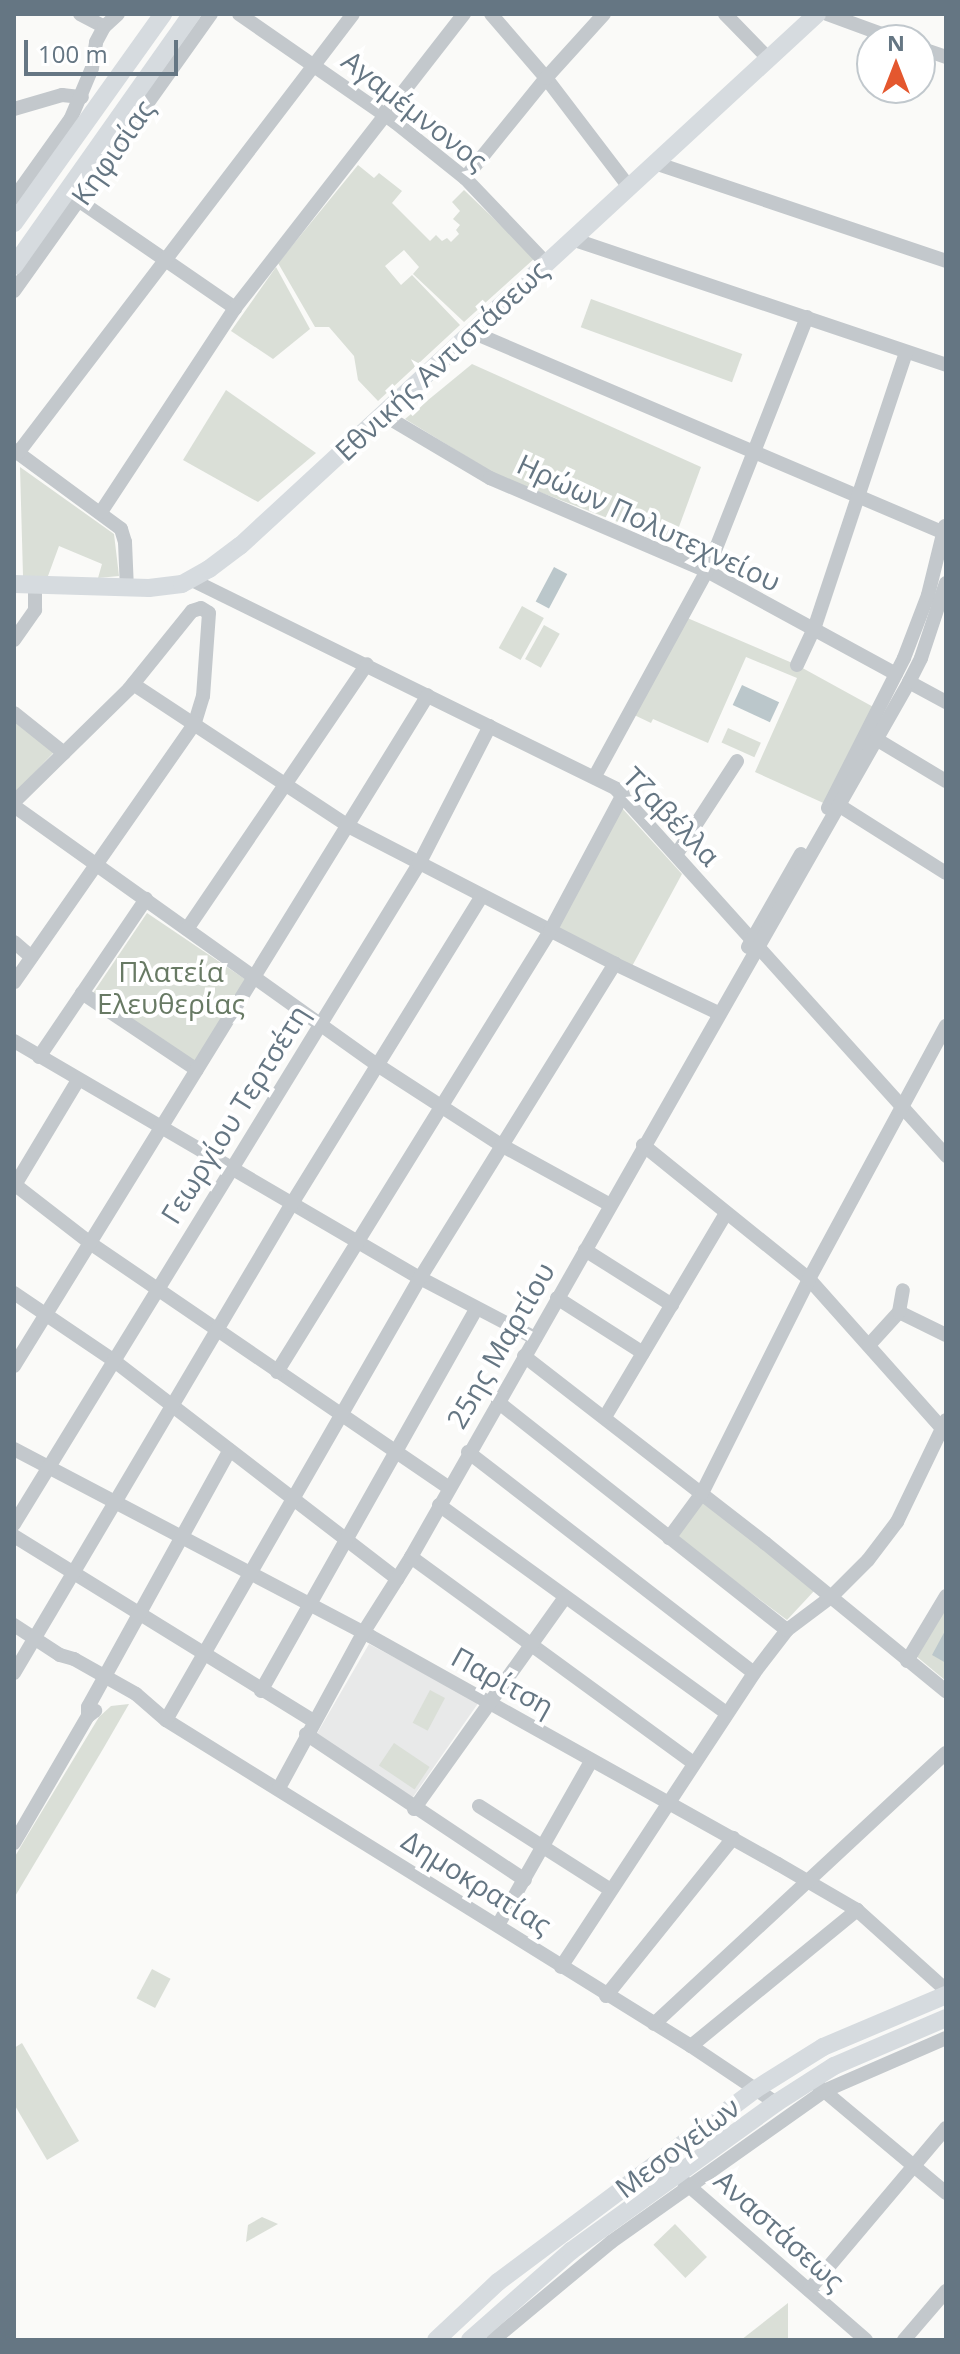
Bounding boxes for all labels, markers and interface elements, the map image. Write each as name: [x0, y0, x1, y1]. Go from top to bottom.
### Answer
scale bar: [28, 24, 182, 74]
north arrow: [856, 24, 936, 104]
text: N: [887, 27, 905, 57]
text: 100 m: [38, 37, 108, 70]
street label: Αγαμέμνονος: [336, 43, 494, 177]
street label: Κηφισίας: [63, 93, 161, 211]
street label: Εθνικής Αντιστάσεως: [328, 253, 554, 467]
street label: Ηρώων Πολυτεχνείου: [512, 446, 786, 598]
street label: Τζαβέλλα: [617, 760, 727, 872]
park label: Πλατεία Ελευθερίας: [97, 954, 245, 1020]
street label: Γεωργίου Τερτσέτη: [153, 999, 315, 1229]
street label: 25ης Μαρτίου: [439, 1256, 561, 1434]
street label: Παρίτση: [446, 1639, 560, 1723]
street label: Δημοκρατίας: [396, 1823, 558, 1941]
street label: Μεσογείων: [608, 2089, 746, 2205]
street label: Αναστάσεως: [708, 2163, 852, 2297]

